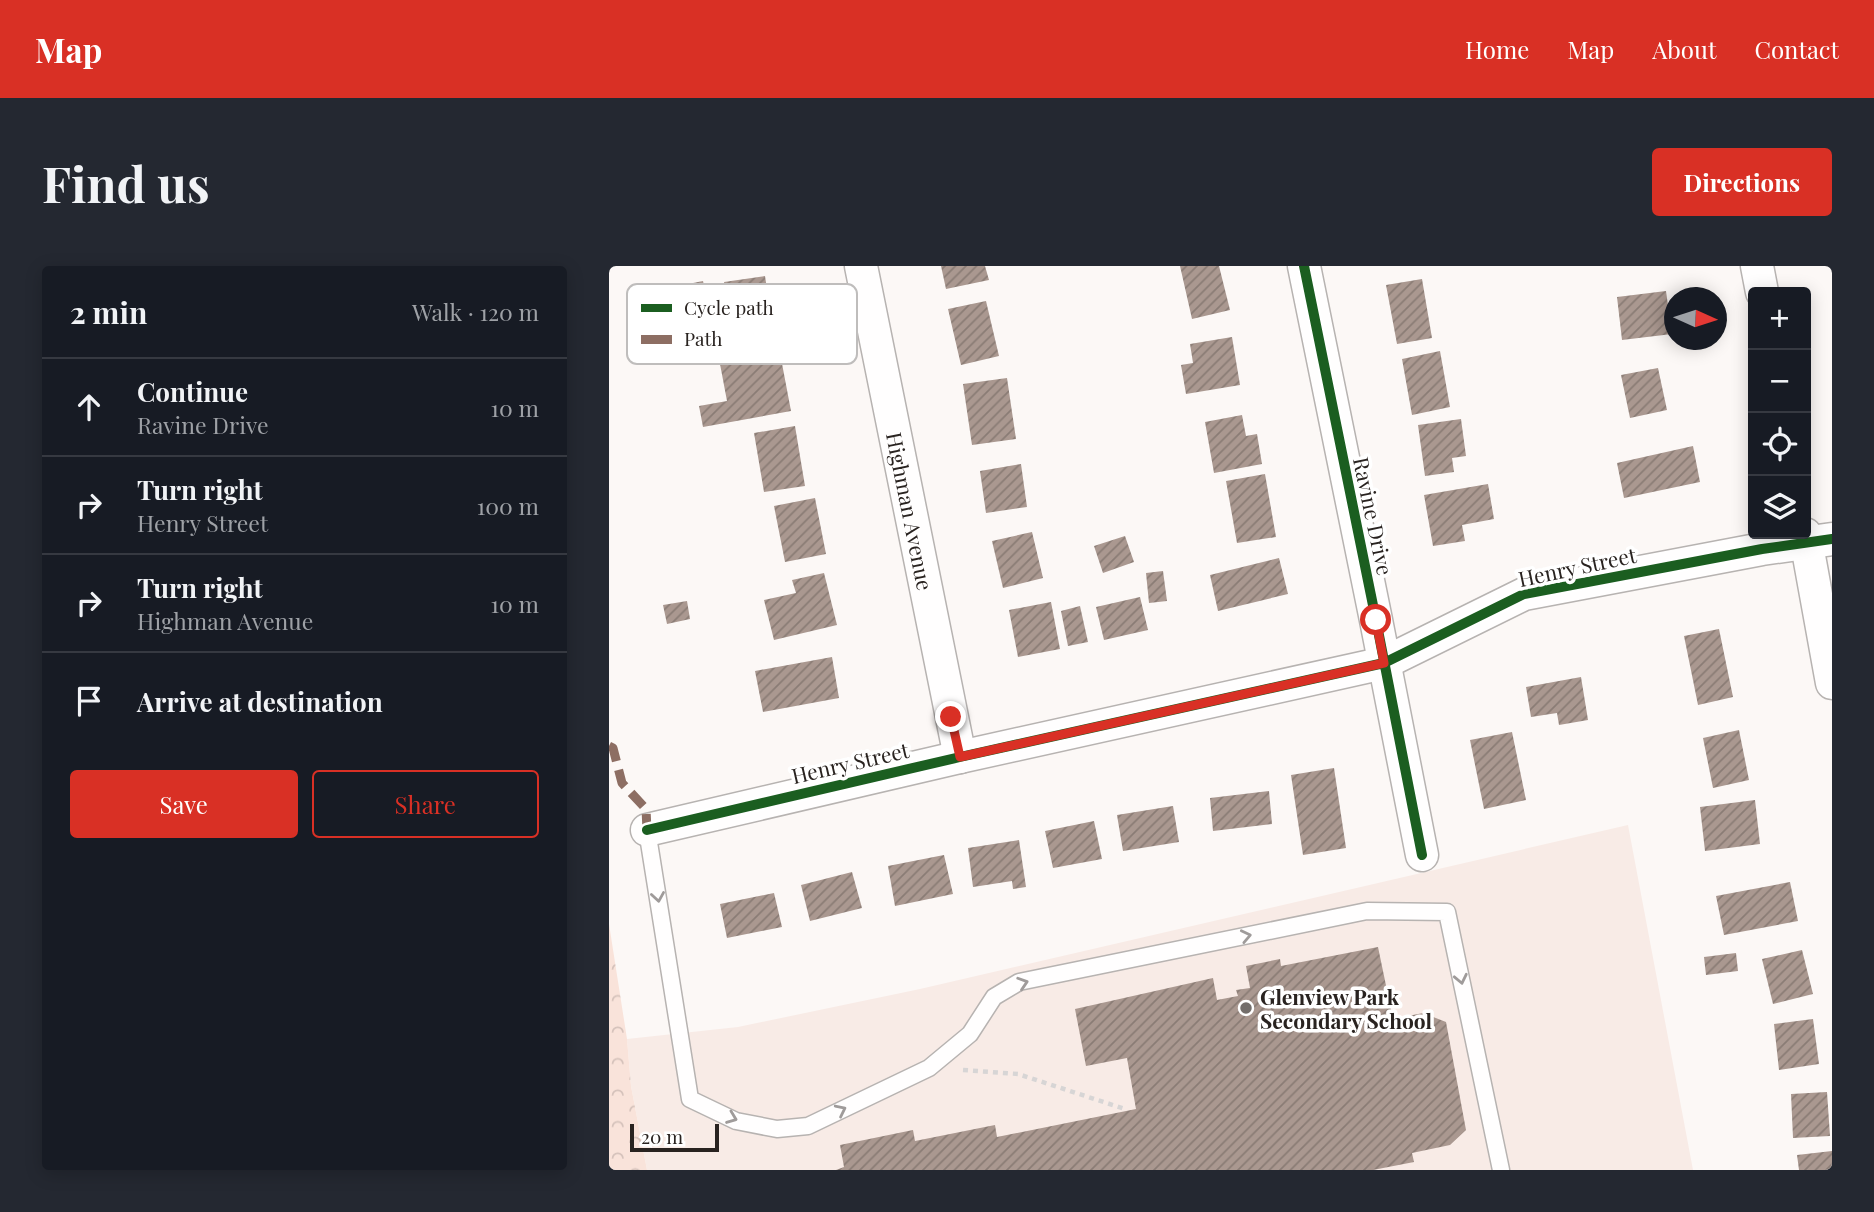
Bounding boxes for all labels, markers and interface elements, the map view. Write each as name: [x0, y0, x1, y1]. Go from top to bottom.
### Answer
text: Map: [35, 27, 102, 71]
text: Home: [1465, 33, 1529, 65]
text: Map: [1567, 33, 1614, 65]
text: About: [1652, 33, 1716, 65]
text: Contact: [1754, 33, 1839, 65]
button: Directions: [1652, 148, 1832, 216]
text: Find us: [42, 150, 210, 215]
legend: [627, 284, 857, 364]
north arrow: [1664, 287, 1727, 350]
map controls: [1748, 287, 1811, 539]
button: +: [1748, 287, 1811, 350]
text: 2 min: [70, 292, 147, 332]
text: Cycle path: [684, 294, 774, 320]
text: Walk · 120 m: [412, 296, 539, 327]
text: Path: [684, 325, 722, 351]
button: −: [1748, 350, 1811, 413]
text: Continue: [137, 374, 248, 409]
icon: ahead: [70, 388, 108, 426]
text: 10 m: [491, 392, 539, 423]
text: Ravine Drive: [137, 409, 269, 440]
button: locate: [1748, 413, 1811, 476]
street label: Highman Avenue: [881, 429, 940, 593]
street label: Ravine Drive: [1348, 454, 1400, 578]
text: Turn right: [137, 472, 263, 507]
button: layers: [1748, 476, 1811, 539]
icon: right: [70, 486, 108, 524]
text: 100 m: [477, 490, 539, 521]
text: Henry Street: [137, 507, 268, 538]
street label: Henry Street: [1516, 540, 1639, 592]
text: Turn right: [137, 570, 263, 605]
icon: right: [70, 584, 108, 622]
text: 10 m: [491, 588, 539, 619]
route start: [1360, 604, 1391, 635]
text: Highman Avenue: [137, 605, 313, 636]
icon: arrive: [70, 682, 108, 720]
text: Arrive at destination: [137, 684, 383, 719]
route end: [935, 701, 966, 732]
street label: Henry Street: [789, 735, 912, 789]
button: Save: [70, 770, 298, 838]
button: Share: [312, 770, 539, 838]
one-way arrow: [650, 892, 665, 903]
one-way arrow: [1240, 930, 1252, 945]
one-way arrow: [1452, 973, 1467, 985]
one-way arrow: [1017, 977, 1029, 991]
place label: Glenview Park Secondary School: [1260, 982, 1432, 1034]
marker: Glenview Park Secondary School: [1238, 1000, 1254, 1016]
one-way arrow: [834, 1105, 846, 1119]
one-way arrow: [725, 1110, 737, 1124]
scale bar: [630, 1121, 719, 1153]
text: 20 m: [641, 1123, 683, 1149]

